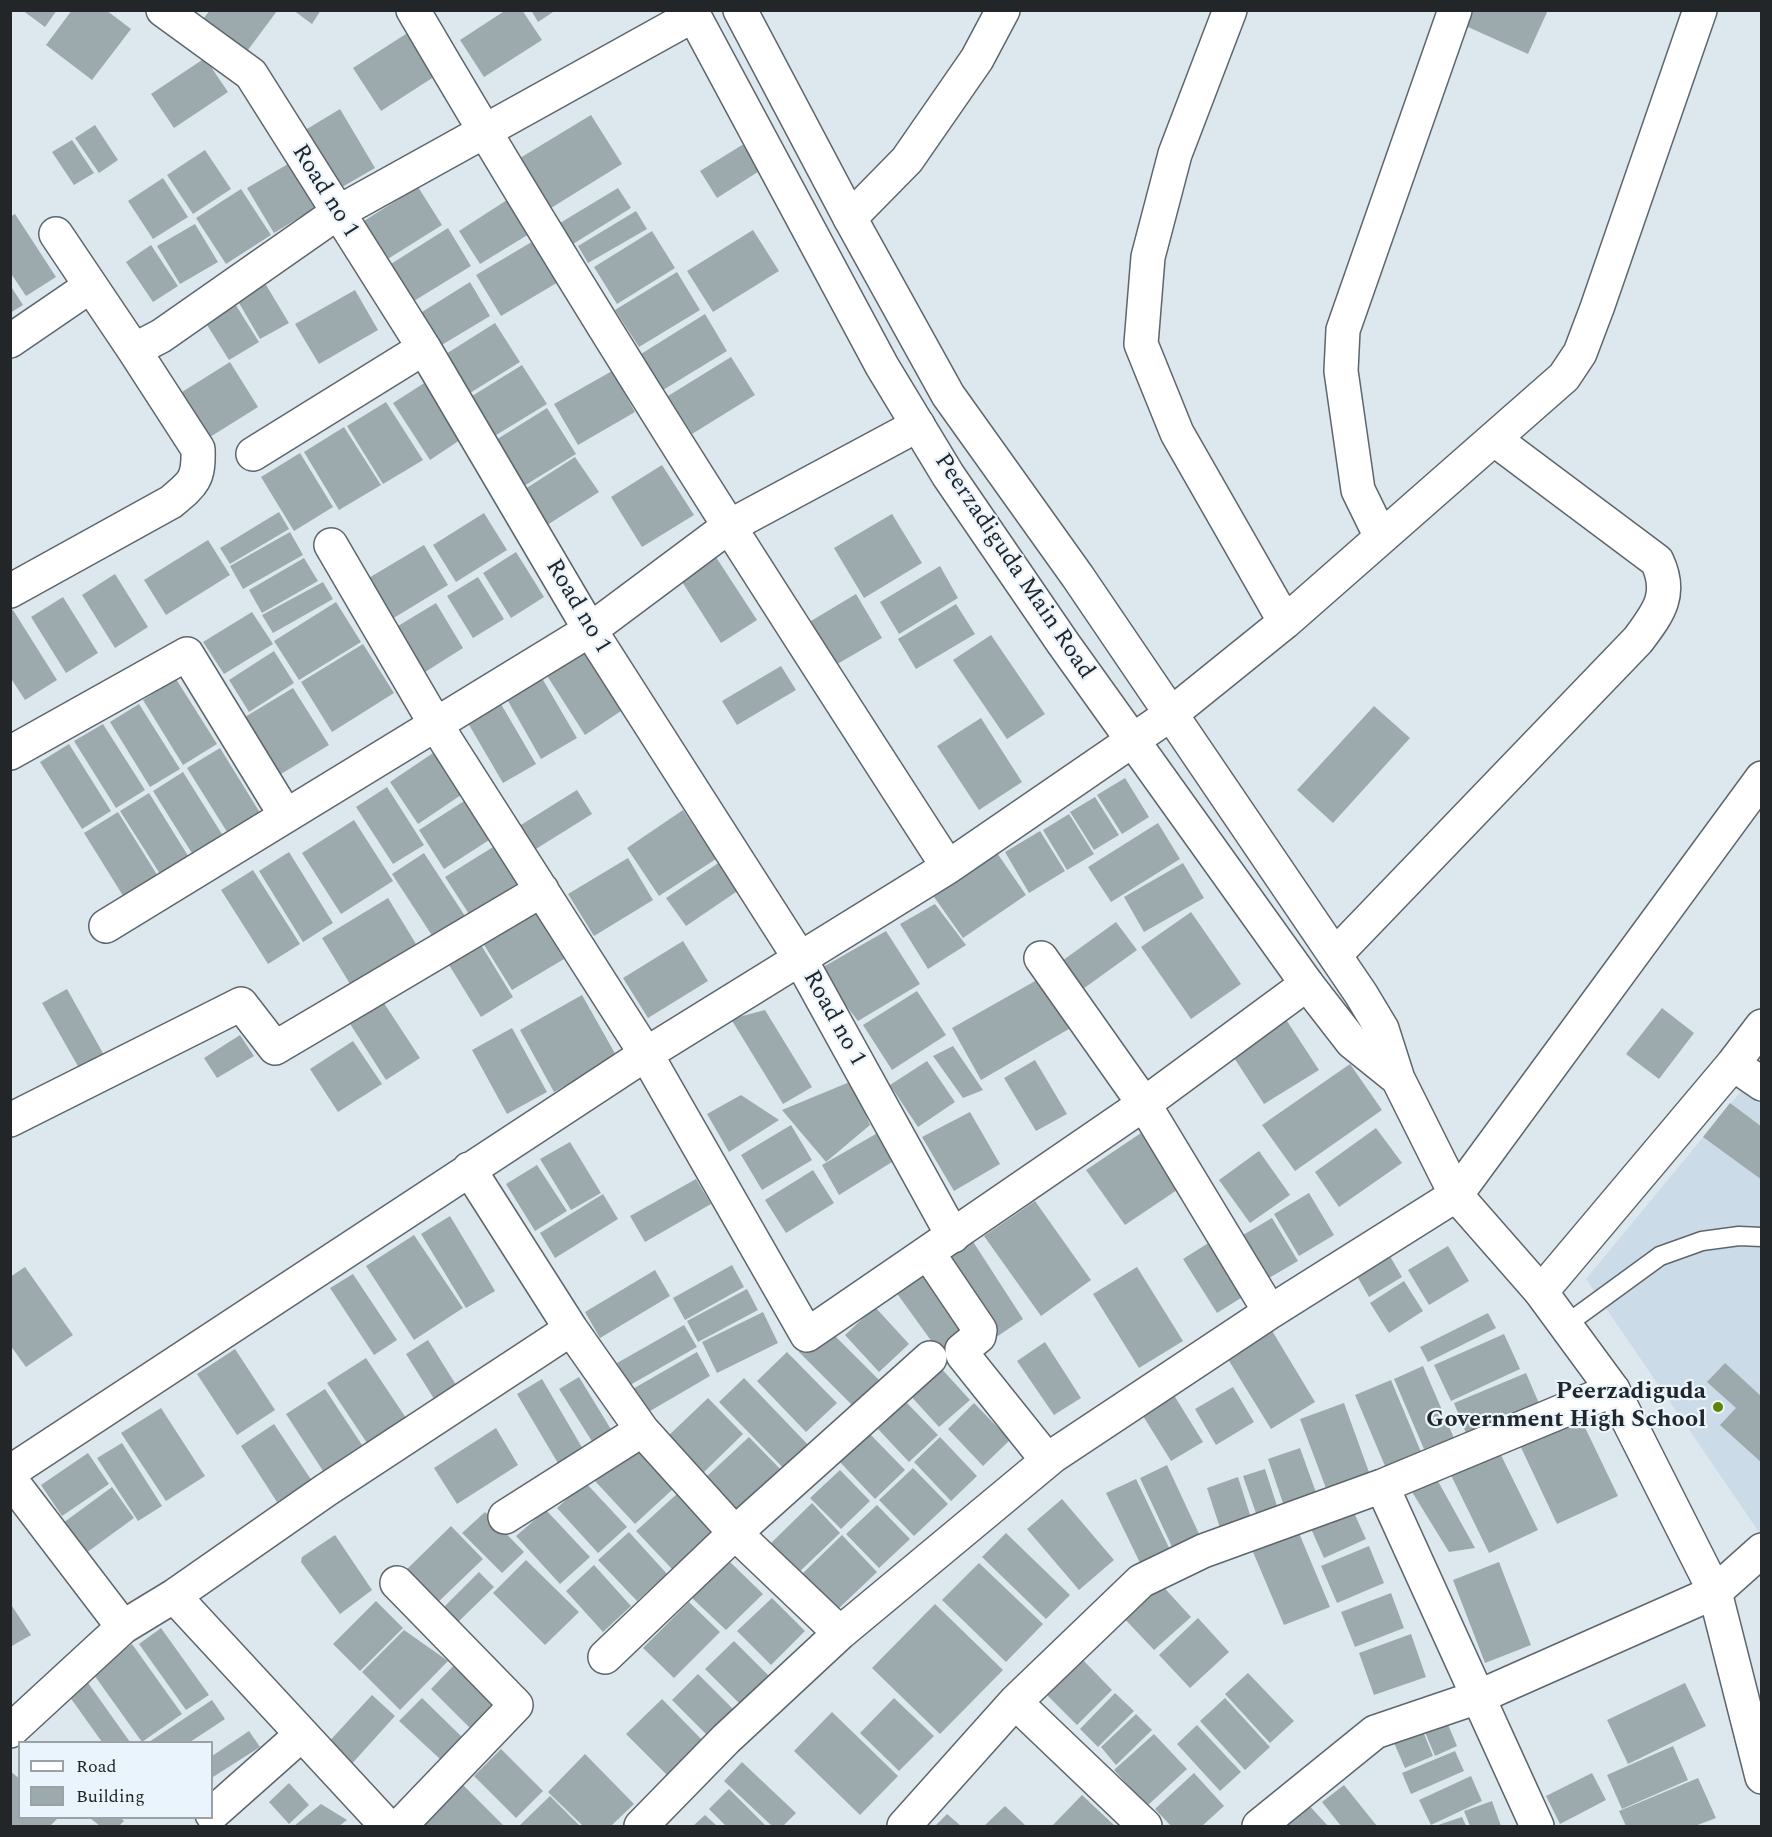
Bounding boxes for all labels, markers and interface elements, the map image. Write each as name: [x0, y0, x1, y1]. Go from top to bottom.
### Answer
street label: Road no 1: [284, 140, 364, 244]
street label: Peerzadiguda Main Road: [927, 449, 1099, 685]
street label: Road no 1: [538, 555, 616, 659]
street label: Road no 1: [795, 966, 871, 1072]
place label: Peerzadiguda Government High School: [1426, 1379, 1706, 1435]
marker: Peerzadiguda Government High School: [1711, 1400, 1725, 1414]
legend: [18, 1741, 213, 1819]
text: Road: [76, 1753, 117, 1780]
text: Building: [76, 1783, 145, 1810]

